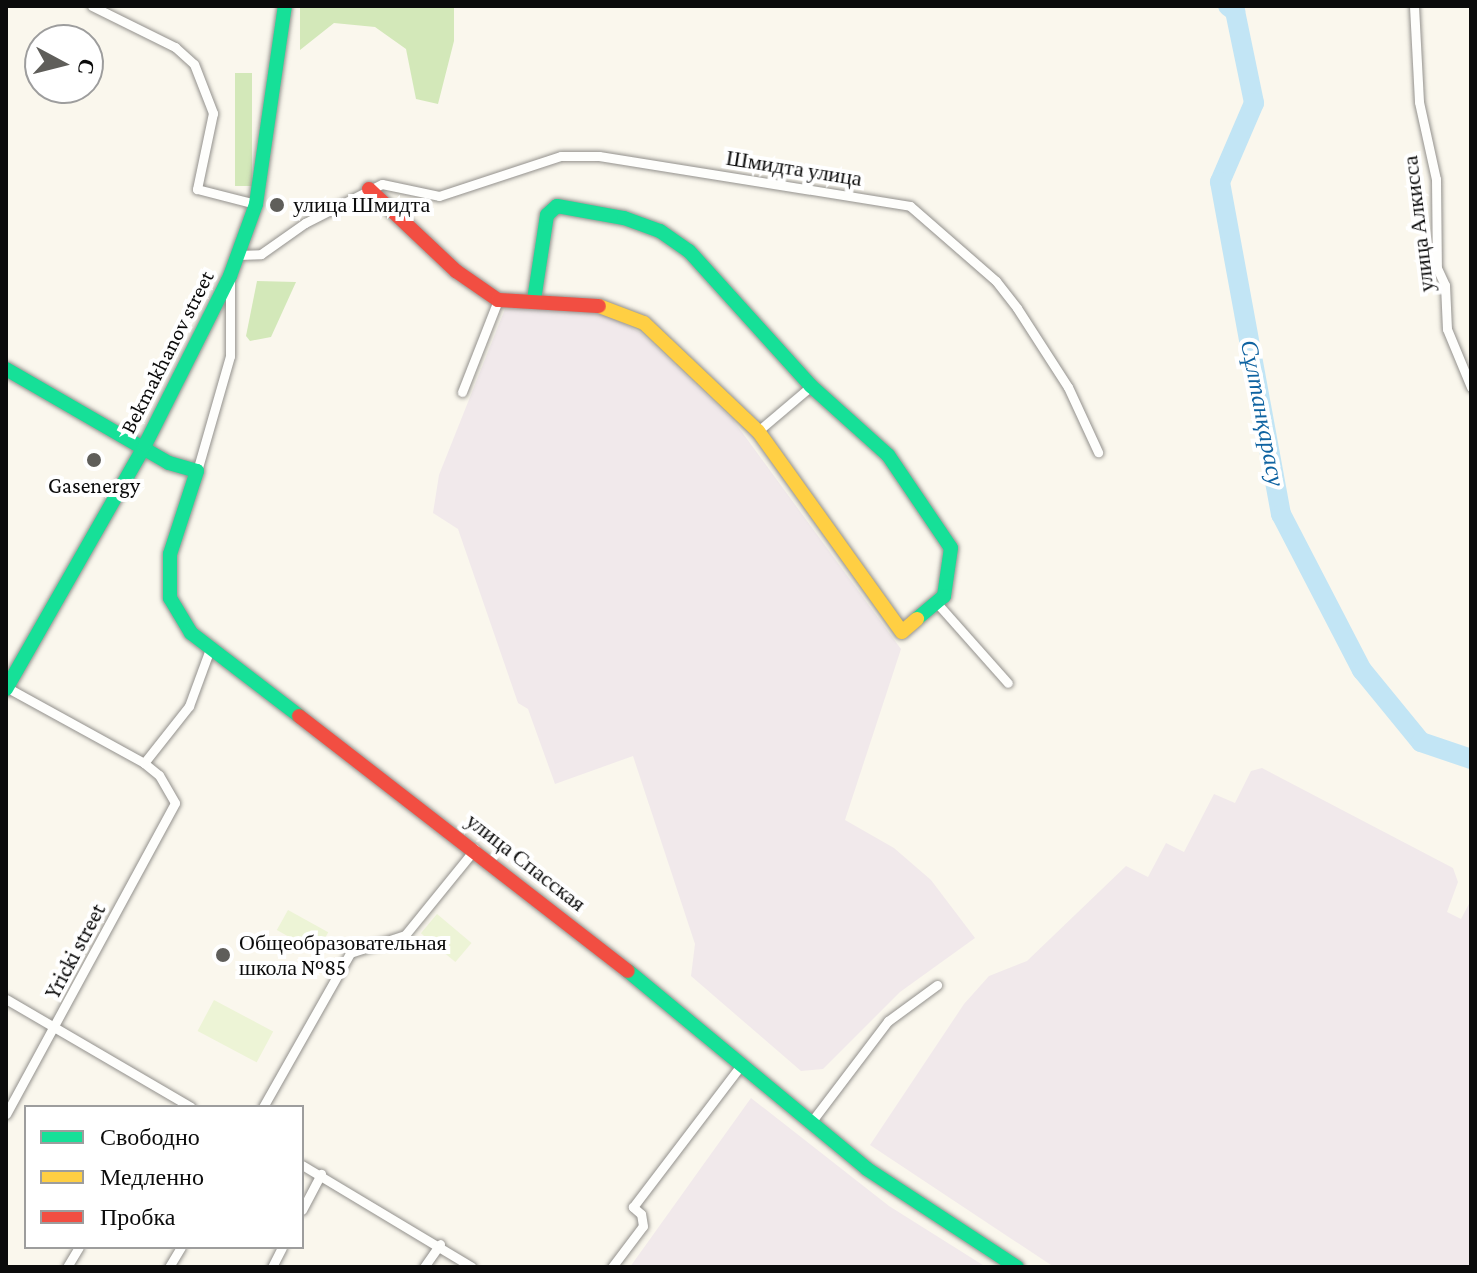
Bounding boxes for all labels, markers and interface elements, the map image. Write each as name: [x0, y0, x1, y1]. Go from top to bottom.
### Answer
north arrow: [24, 24, 104, 104]
text: С: [73, 57, 100, 76]
street label: Шмидта улица: [724, 144, 864, 192]
street label: улица Алкисса: [1397, 154, 1439, 294]
place label: улица Шмидта: [293, 192, 430, 218]
marker: улица Шмидта: [268, 196, 286, 214]
street label: Bekmakhanov street: [115, 266, 219, 438]
water label: Сұлтанқарасу: [1235, 337, 1291, 489]
marker: Gasenergy: [85, 451, 103, 469]
place label: Gasenergy: [48, 473, 140, 499]
street label: улица Спасская: [461, 807, 591, 917]
street label: Yricki street: [39, 899, 111, 1003]
place label: Общеобразовательная школа №85: [239, 929, 447, 980]
marker: Общеобразовательная школа №85: [214, 946, 232, 964]
legend: [24, 1105, 304, 1249]
text: Свободно: [100, 1123, 200, 1150]
text: Медленно: [100, 1163, 204, 1190]
text: Пробка: [100, 1203, 176, 1230]

